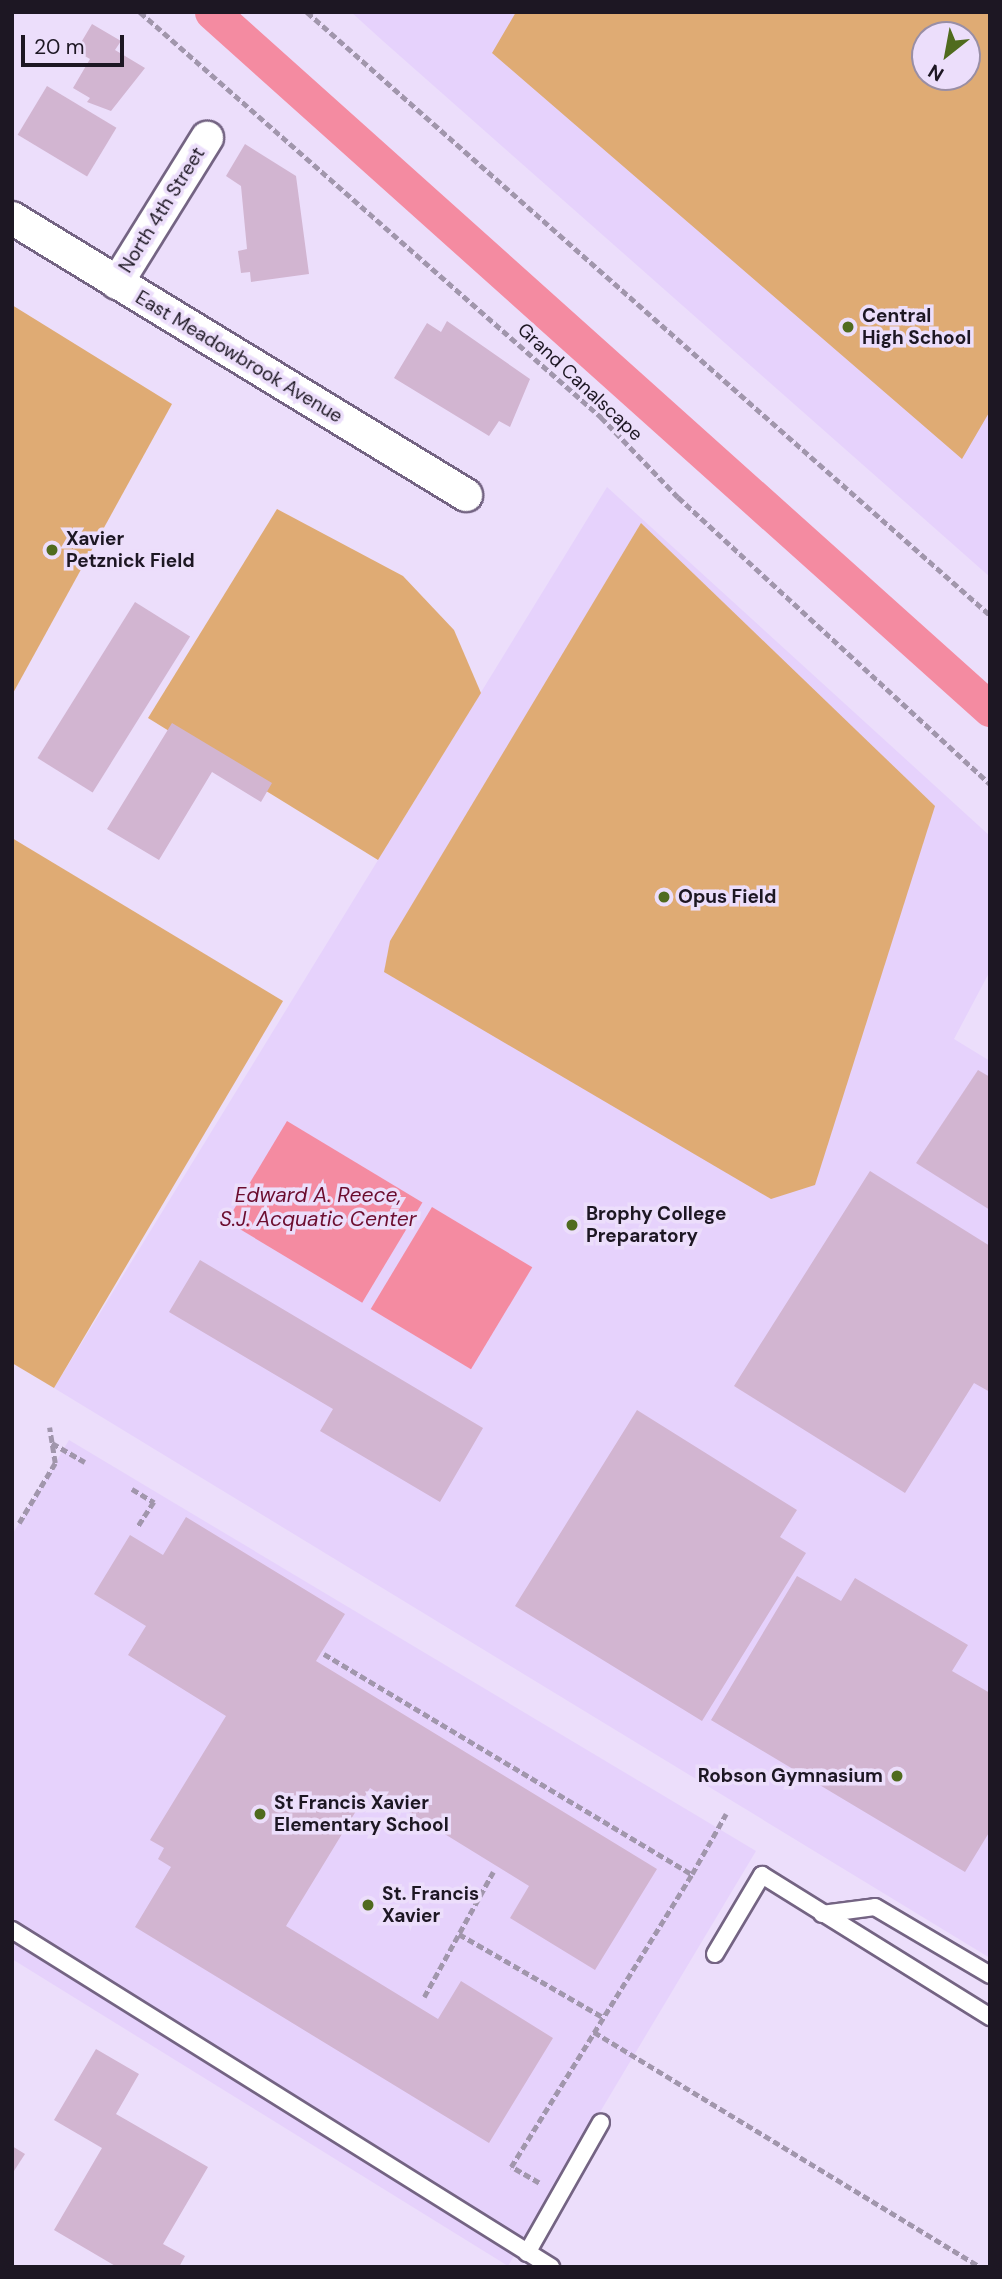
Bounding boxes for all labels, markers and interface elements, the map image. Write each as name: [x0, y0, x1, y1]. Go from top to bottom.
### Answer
scale bar: [24, 21, 128, 65]
north arrow: [911, 21, 981, 91]
text: 20 m: [34, 33, 85, 61]
text: N: [924, 58, 948, 87]
street label: North 4th Street: [114, 143, 210, 277]
street label: East Meadowbrook Avenue: [131, 286, 347, 428]
place label: Central High School: [862, 305, 971, 349]
street label: Grand Canalscape: [513, 318, 647, 446]
marker: Central High School: [840, 319, 856, 335]
place label: Xavier Petznick Field: [66, 528, 195, 572]
marker: Xavier Petznick Field: [44, 542, 60, 558]
place label: Opus Field: [678, 886, 776, 908]
marker: Opus Field: [656, 889, 672, 905]
water label: Edward A. Reece, S.J. Acquatic Center: [219, 1182, 417, 1232]
place label: Brophy College Preparatory: [586, 1203, 726, 1247]
marker: Brophy College Preparatory: [564, 1217, 580, 1233]
place label: Robson Gymnasium: [698, 1765, 883, 1787]
marker: Robson Gymnasium: [889, 1768, 905, 1784]
place label: St Francis Xavier Elementary School: [274, 1792, 449, 1836]
marker: St Francis Xavier Elementary School: [252, 1806, 268, 1822]
place label: St. Francis Xavier: [382, 1883, 479, 1927]
marker: St. Francis Xavier: [360, 1897, 376, 1913]

